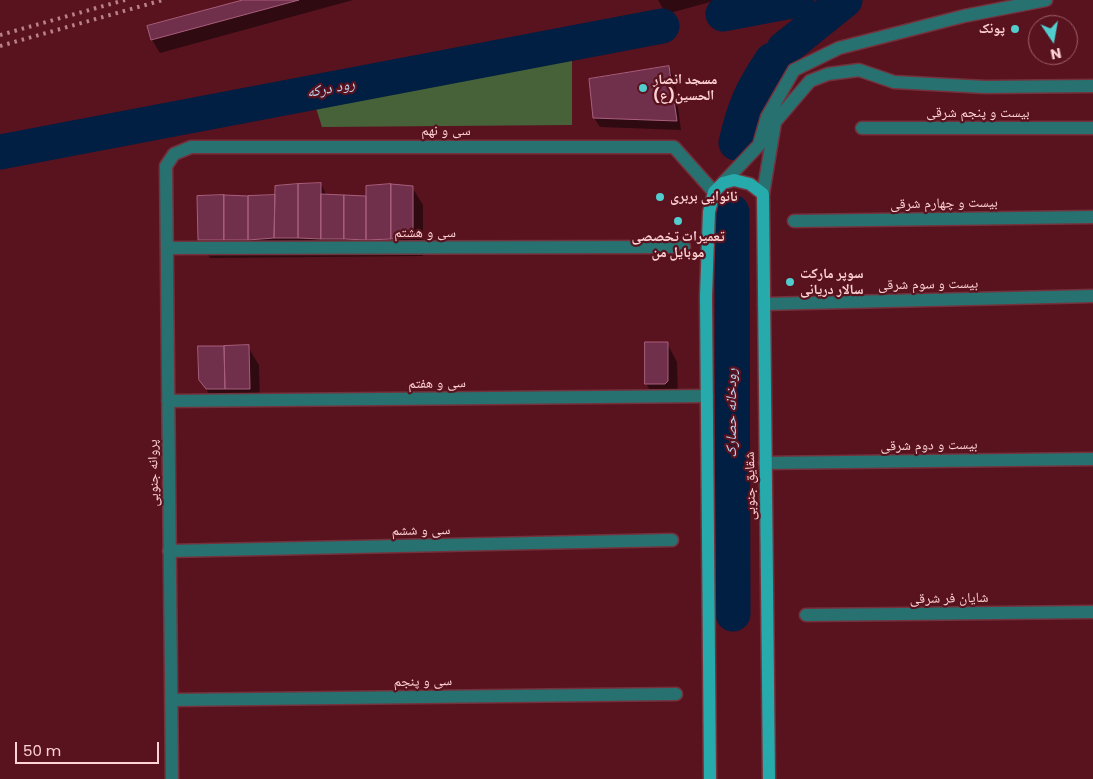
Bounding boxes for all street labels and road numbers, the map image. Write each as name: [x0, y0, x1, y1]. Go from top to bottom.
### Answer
street label: بیست و پنجم شرقی: [926, 105, 1030, 121]
street label: سی و نهم: [421, 123, 471, 139]
street label: بیست و چهارم شرقی: [890, 195, 998, 213]
street label: سی و هشتم: [394, 225, 456, 241]
street label: بیست و سوم شرقی: [878, 276, 978, 294]
street label: سی و هفتم: [408, 375, 466, 393]
street label: بیست و دوم شرقی: [880, 437, 978, 455]
street label: پروانه جنوبی: [145, 439, 163, 507]
street label: شقایق جنوبی: [742, 452, 760, 520]
street label: سی و ششم: [391, 522, 451, 540]
street label: شایان فر شرقی: [910, 590, 988, 608]
street label: سی و پنجم: [394, 673, 452, 691]

